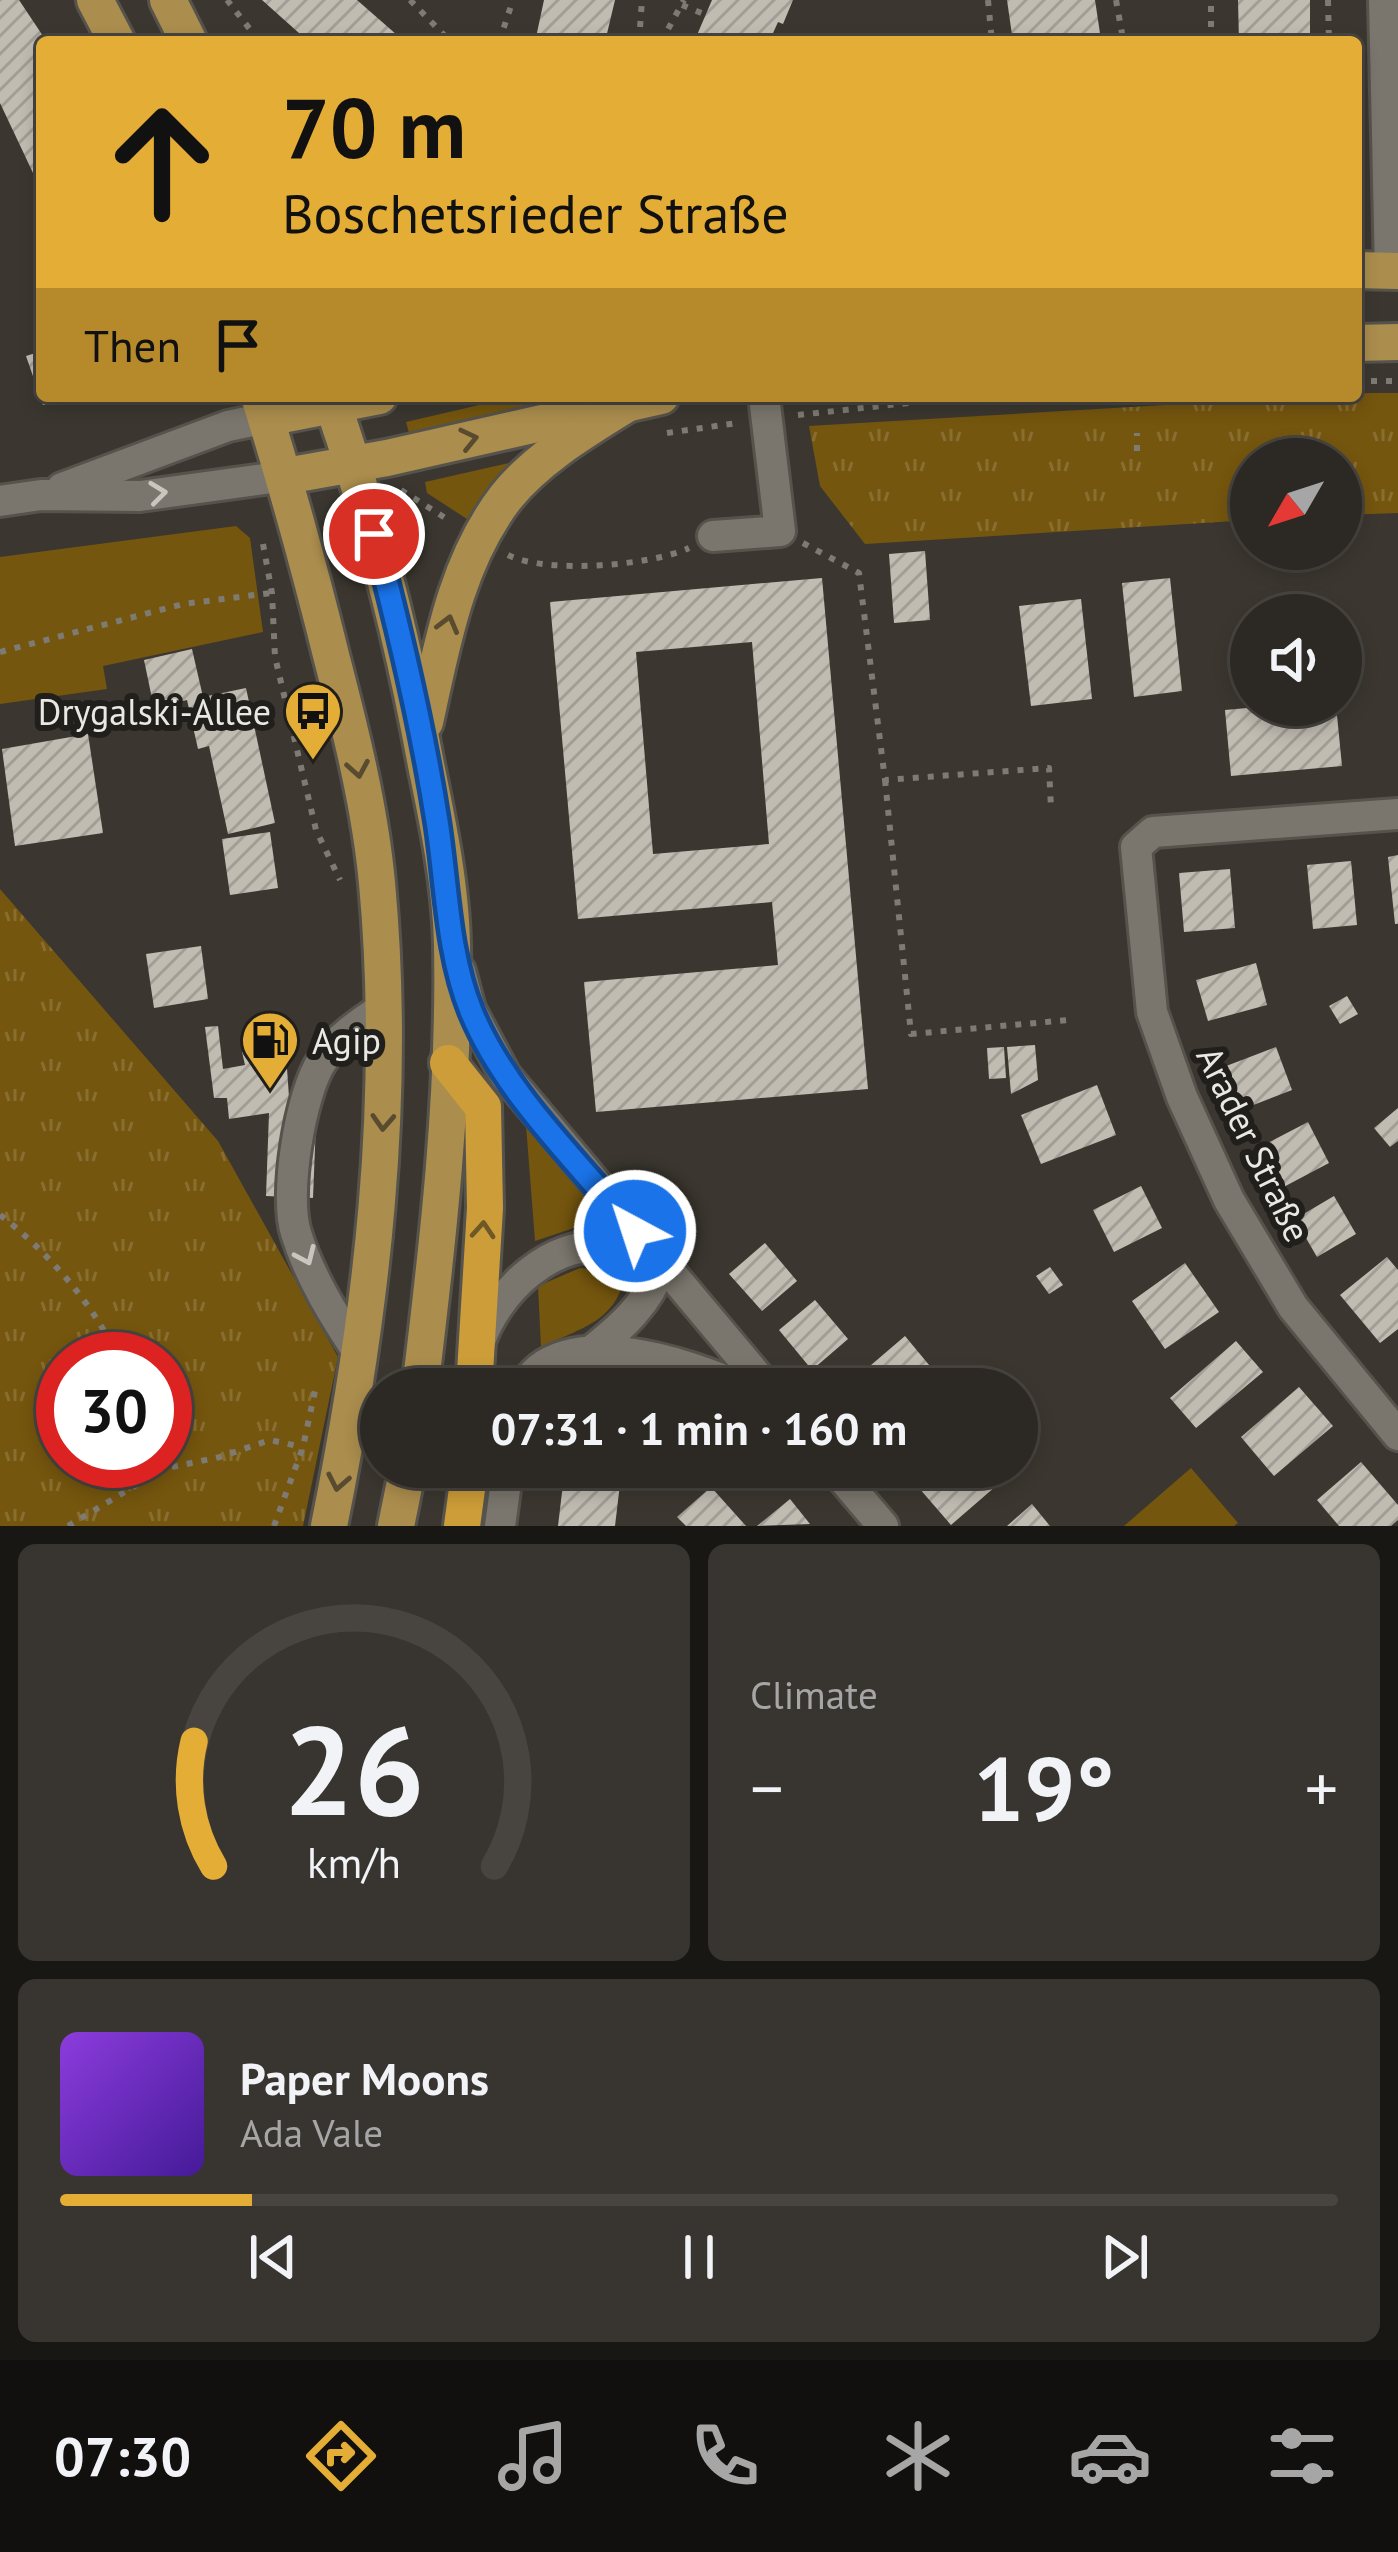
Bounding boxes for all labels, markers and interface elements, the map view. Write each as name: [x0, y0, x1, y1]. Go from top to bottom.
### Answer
text: 70 m: [282, 72, 466, 181]
icon: ahead: [84, 84, 240, 240]
text: Boschetsrieder Straße: [282, 178, 789, 248]
icon: arrive: [205, 312, 271, 378]
text: Then: [84, 316, 181, 374]
one-way arrow: [458, 428, 478, 453]
north arrow: [1230, 438, 1362, 570]
map controls: [1230, 438, 1362, 726]
one-way arrow: [148, 481, 168, 507]
pin: [323, 483, 425, 585]
icon: arrive: [341, 501, 407, 567]
button: sound: [1230, 594, 1362, 726]
one-way arrow: [434, 614, 459, 635]
bus stop icon: Drygalski-Allee: [282, 680, 344, 762]
place label: Drygalski-Allee: [38, 688, 271, 735]
one-way arrow: [344, 759, 369, 779]
fuel station icon: Agip: [239, 1009, 301, 1091]
place label: Agip: [312, 1017, 381, 1064]
street label: Arader Straße: [1186, 1039, 1322, 1249]
one-way arrow: [370, 1113, 396, 1132]
position arrow: [572, 1168, 698, 1294]
one-way arrow: [470, 1220, 496, 1239]
one-way arrow: [292, 1244, 315, 1265]
speed limit sign: 30: [36, 1332, 192, 1488]
text: 07:31 · 1 min · 160 m: [491, 1399, 907, 1457]
one-way arrow: [326, 1472, 352, 1492]
text: Climate: [750, 1669, 878, 1720]
text: 26: [283, 1688, 425, 1849]
text: 19°: [973, 1729, 1115, 1846]
text: −: [750, 1745, 783, 1830]
text: +: [1305, 1745, 1338, 1830]
text: km/h: [307, 1833, 401, 1889]
text: Paper Moons: [240, 2049, 489, 2107]
text: Ada Vale: [240, 2107, 383, 2158]
icon: previous: [240, 2224, 306, 2290]
icon: pause: [666, 2224, 732, 2290]
icon: next: [1092, 2224, 1158, 2290]
icon: directions: [299, 2414, 383, 2498]
icon: music: [491, 2414, 575, 2498]
icon: phone: [683, 2414, 767, 2498]
icon: climate: [876, 2414, 960, 2498]
icon: car: [1068, 2414, 1152, 2498]
icon: filters: [1260, 2414, 1344, 2498]
text: 07:30: [54, 2421, 191, 2491]

